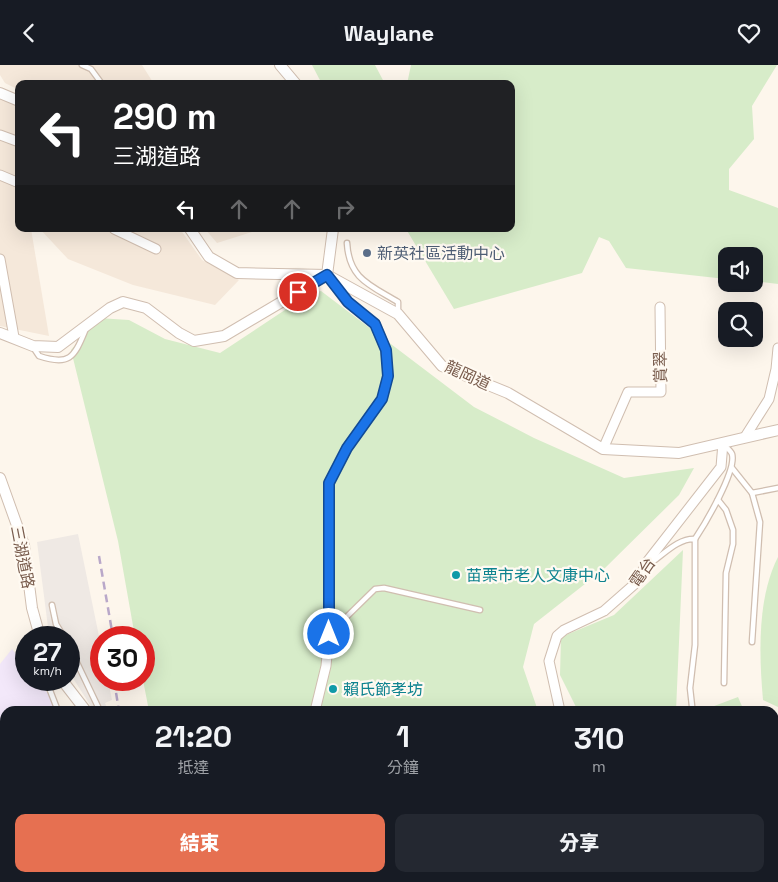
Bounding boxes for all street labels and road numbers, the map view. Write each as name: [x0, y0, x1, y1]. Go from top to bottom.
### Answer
street label: 賞翠: [650, 351, 671, 383]
street label: 龍岡道: [442, 356, 494, 395]
street label: 三湖道路: [6, 524, 39, 591]
street label: 電台: [625, 553, 660, 591]

